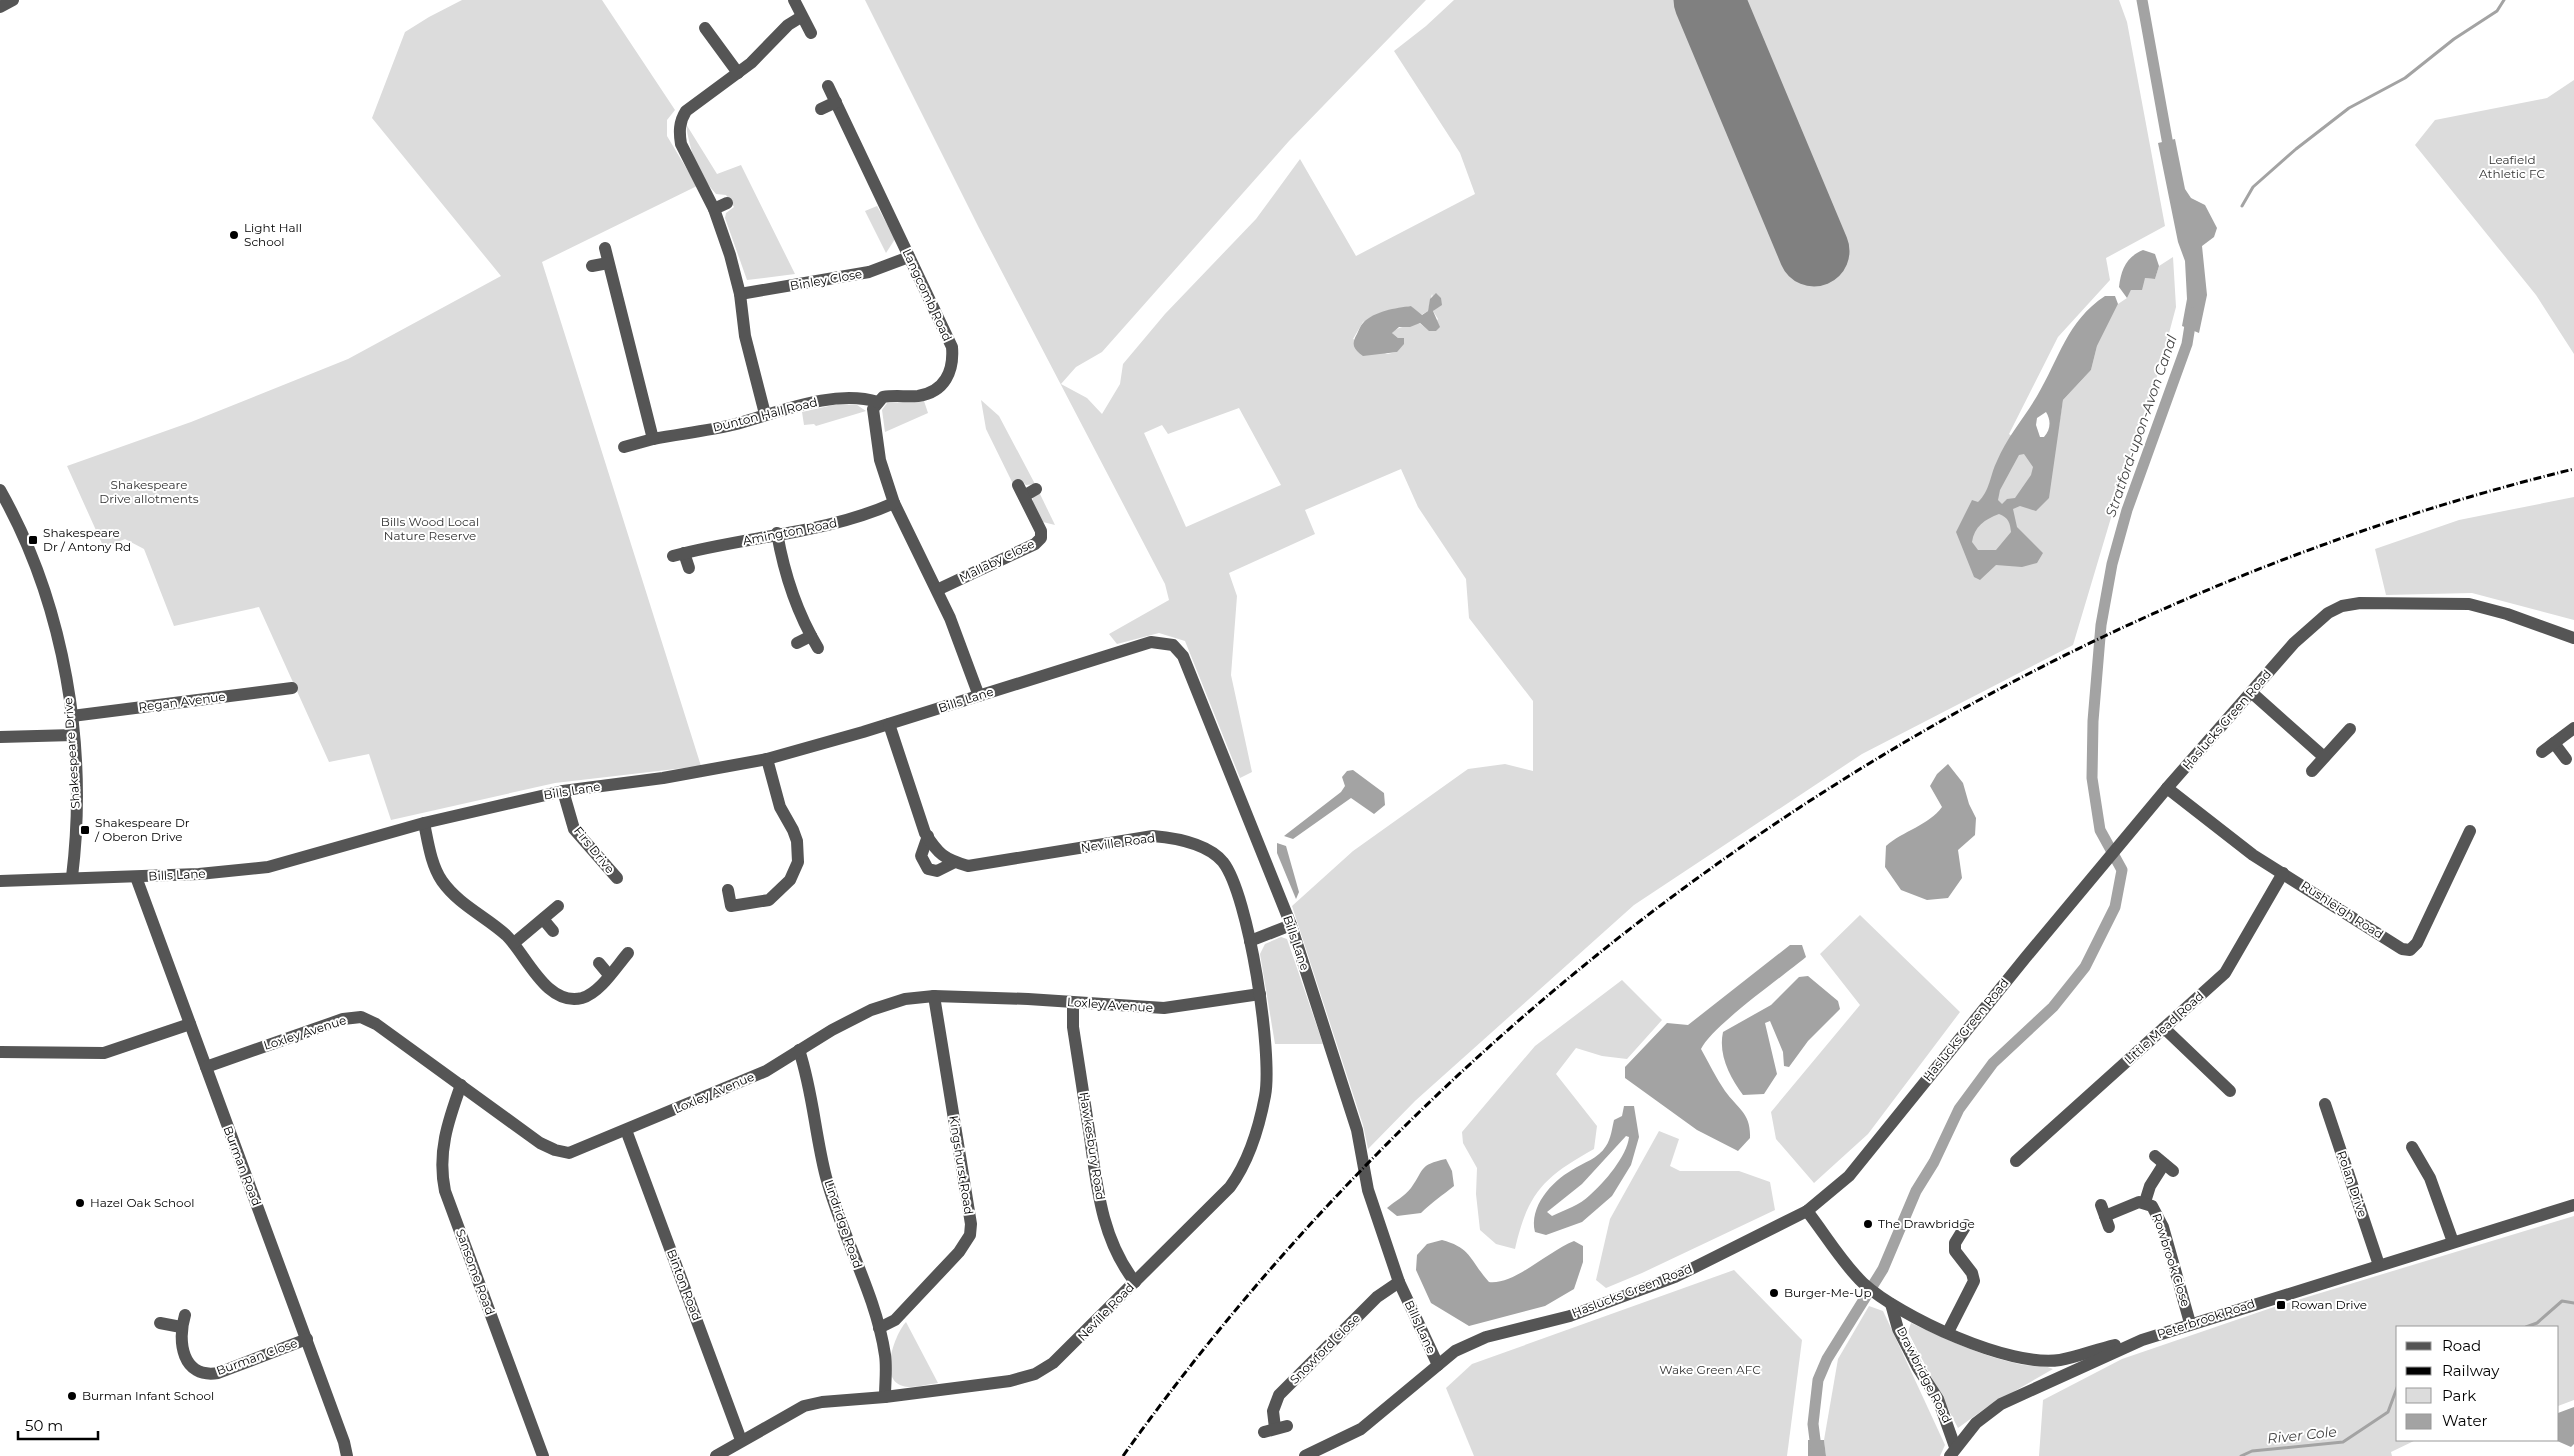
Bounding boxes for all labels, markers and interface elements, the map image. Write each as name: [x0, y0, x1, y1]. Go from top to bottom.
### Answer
park label: Leafield Athletic FC: [2479, 152, 2545, 181]
place label: Light Hall School: [244, 220, 302, 249]
marker: Light Hall School: [228, 229, 240, 241]
street label: Langcomb Road: [900, 246, 955, 343]
street label: Binley Close: [789, 266, 863, 293]
water label: Stratford-upon-Avon Canal: [2101, 332, 2181, 519]
street label: Dunton Hall Road: [711, 394, 819, 435]
park label: Shakespeare Drive allotments: [99, 477, 199, 506]
park label: Bills Wood Local Nature Reserve: [381, 514, 479, 543]
street label: Amington Road: [742, 515, 838, 548]
place label: Shakespeare Dr / Antony Rd: [43, 525, 131, 554]
marker: Shakespeare Dr / Antony Rd: [27, 534, 39, 546]
street label: Mallaby Close: [957, 536, 1037, 585]
street label: Haslucks Green Road: [2179, 667, 2274, 773]
street label: Bills Lane: [936, 684, 995, 716]
street label: Regan Avenue: [137, 689, 226, 714]
street label: Shakespeare Drive: [60, 697, 83, 809]
street label: Bills Lane: [542, 779, 601, 802]
place label: Shakespeare Dr / Oberon Drive: [94, 815, 190, 844]
street label: Firs Drive: [571, 823, 618, 876]
marker: Shakespeare Dr / Oberon Drive: [79, 824, 91, 836]
street label: Neville Road: [1080, 830, 1156, 855]
street label: Bills Lane: [148, 866, 206, 883]
street label: Rushleigh Road: [2298, 877, 2386, 942]
street label: Bills Lane: [1280, 913, 1313, 972]
street label: Haslucks Green Road: [1920, 975, 2012, 1084]
street label: Little Mead Road: [2121, 988, 2206, 1067]
street label: Loxley Avenue: [1067, 994, 1153, 1015]
street label: Loxley Avenue: [262, 1012, 348, 1053]
street label: Loxley Avenue: [671, 1069, 756, 1116]
street label: Hawkesbury Road: [1077, 1091, 1108, 1201]
street label: Kingshurst Road: [946, 1114, 977, 1216]
street label: Burman Road: [220, 1124, 265, 1208]
street label: Rolan Drive: [2334, 1149, 2371, 1219]
street label: Lindridge Road: [821, 1178, 866, 1270]
place label: Hazel Oak School: [90, 1195, 194, 1210]
marker: Hazel Oak School: [74, 1197, 86, 1209]
street label: Rowbrook Close: [2149, 1211, 2194, 1308]
place label: The Drawbridge: [1878, 1216, 1975, 1231]
marker: The Drawbridge: [1862, 1218, 1874, 1230]
street label: Sansome Road: [453, 1227, 498, 1317]
street label: Binton Road: [664, 1247, 705, 1323]
street label: Haslucks Green Road: [1570, 1261, 1694, 1320]
street label: Neville Road: [1074, 1280, 1137, 1344]
place label: Burger-Me-Up: [1784, 1285, 1872, 1300]
marker: Burger-Me-Up: [1768, 1287, 1780, 1299]
street label: Peterbrook Road: [2155, 1296, 2257, 1341]
place label: Rowan Drive: [2291, 1297, 2367, 1312]
street label: Bills Lane: [1402, 1298, 1439, 1356]
marker: Rowan Drive: [2275, 1299, 2287, 1311]
street label: Snowford Close: [1286, 1310, 1363, 1387]
street label: Drawbridge Road: [1894, 1324, 1955, 1425]
legend: [2396, 1326, 2559, 1441]
street label: Burman Close: [214, 1335, 299, 1378]
text: Road: [2442, 1336, 2481, 1355]
text: Railway: [2442, 1361, 2500, 1380]
park label: Wake Green AFC: [1659, 1362, 1761, 1377]
text: Park: [2442, 1386, 2476, 1405]
place label: Burman Infant School: [82, 1388, 214, 1403]
marker: Burman Infant School: [66, 1390, 78, 1402]
scale bar: [18, 1408, 98, 1440]
text: Water: [2442, 1411, 2488, 1430]
text: 50 m: [25, 1416, 63, 1435]
water label: River Cole: [2266, 1422, 2338, 1448]

